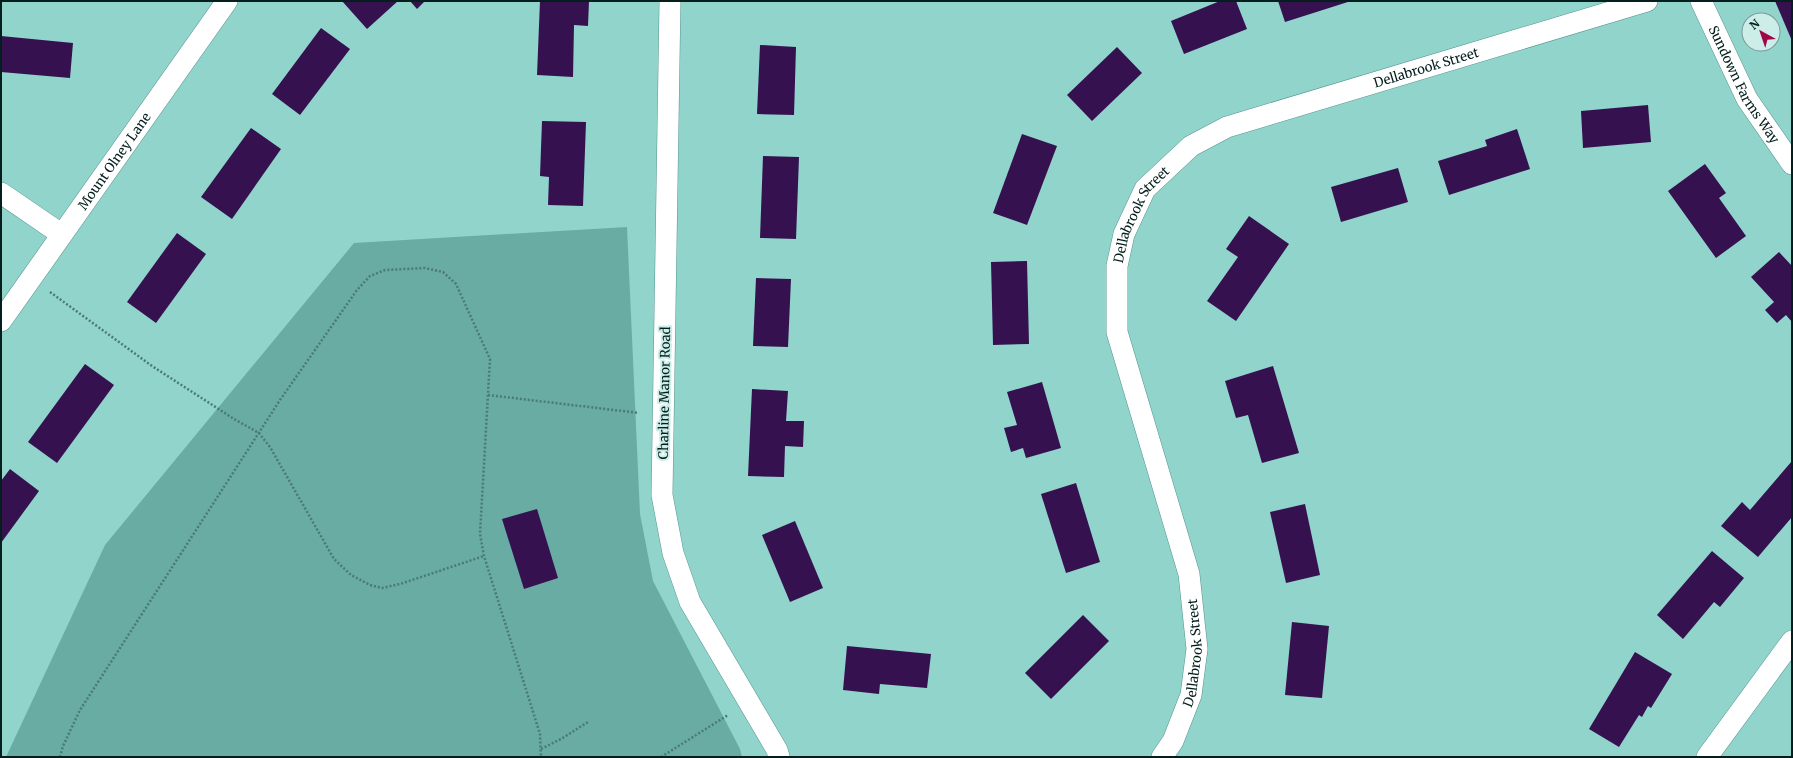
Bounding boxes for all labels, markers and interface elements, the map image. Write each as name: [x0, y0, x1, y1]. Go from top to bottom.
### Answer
north arrow: [1741, 12, 1781, 52]
text: N: [1747, 16, 1763, 32]
street label: Sundown Farms Way: [1705, 23, 1783, 147]
street label: Dellabrook Street: [1372, 44, 1481, 92]
street label: Mount Olney Lane: [74, 109, 155, 213]
street label: Dellabrook Street: [1110, 163, 1173, 265]
street label: Charline Manor Road: [655, 326, 674, 460]
street label: Dellabrook Street: [1179, 598, 1206, 710]

